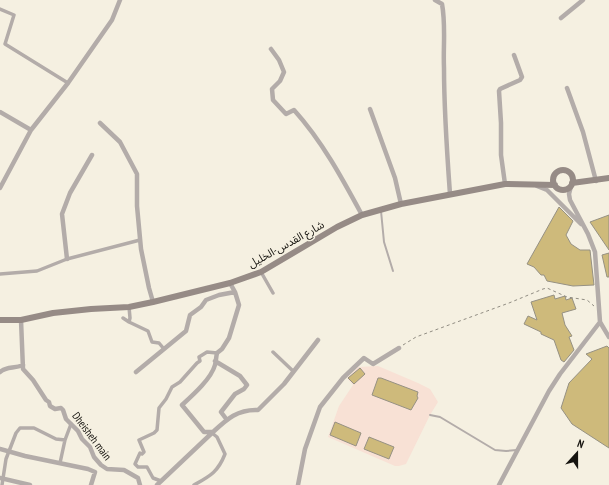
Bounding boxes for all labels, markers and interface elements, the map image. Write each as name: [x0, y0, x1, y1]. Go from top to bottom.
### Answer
street label: شارع القدس-الخليل: [245, 217, 327, 272]
street label: Dheisheh main: [69, 409, 115, 463]
north arrow: [557, 433, 597, 473]
text: N: [575, 436, 586, 451]

